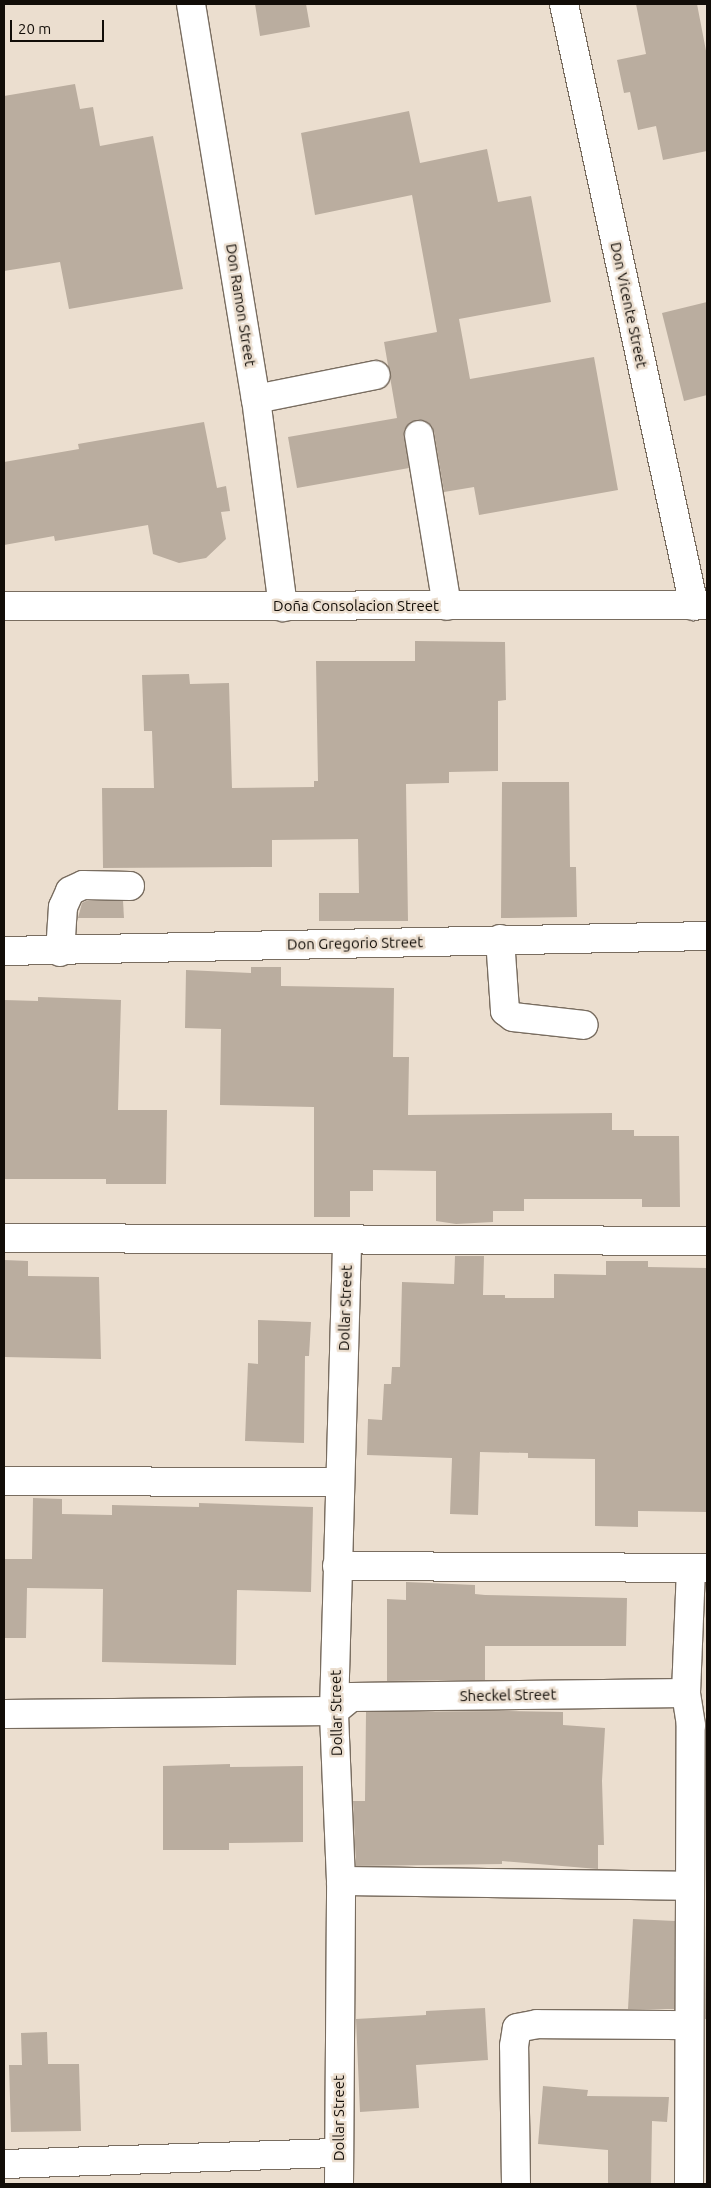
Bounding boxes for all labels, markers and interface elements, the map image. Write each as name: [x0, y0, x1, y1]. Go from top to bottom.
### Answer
scale bar: [12, 10, 106, 42]
text: 20 m: [18, 20, 51, 37]
street label: Don Vicente Street: [607, 240, 651, 370]
street label: Don Ramon Street: [222, 242, 260, 368]
street label: Doña Consolacion Street: [273, 597, 439, 615]
street label: Don Gregorio Street: [287, 933, 423, 953]
street label: Dollar Street: [335, 1265, 355, 1351]
street label: Dollar Street: [326, 1670, 346, 1756]
street label: Sheckel Street: [460, 1685, 556, 1705]
street label: Dollar Street: [330, 2075, 348, 2161]

